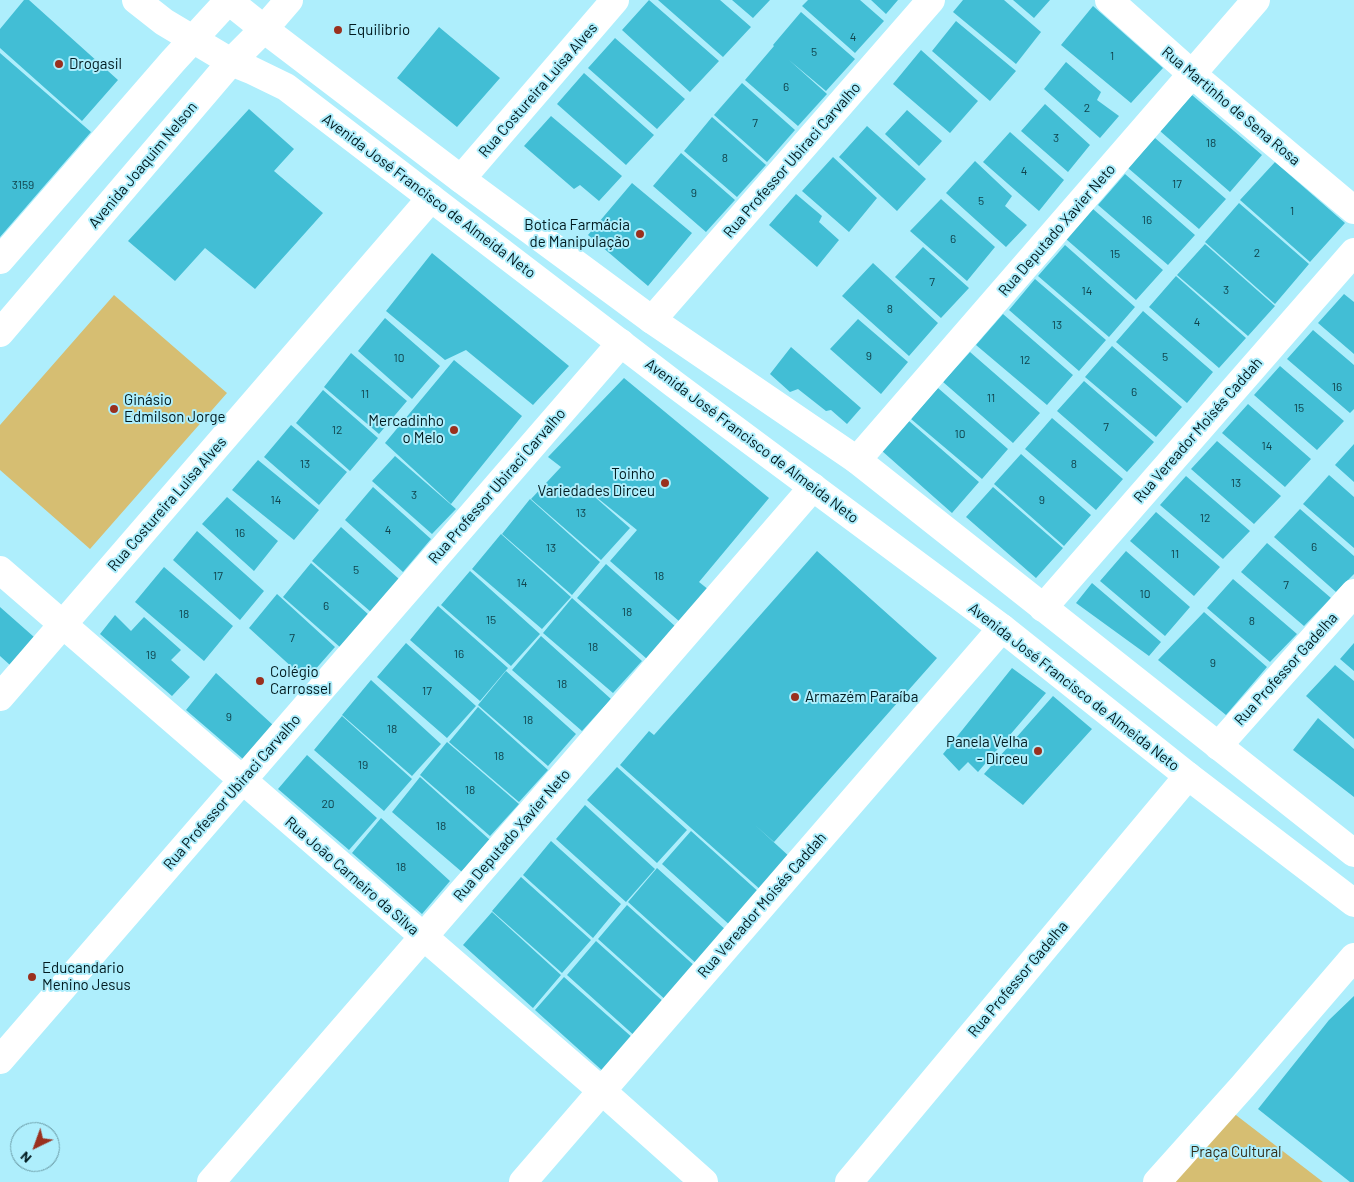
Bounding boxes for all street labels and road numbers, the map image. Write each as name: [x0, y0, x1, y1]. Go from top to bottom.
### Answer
street label: Rua Costureira Luisa Alves: [475, 19, 601, 161]
street label: Rua Martinho de Sena Rosa: [1158, 43, 1304, 169]
street label: Rua Professor Ubiraci Carvalho: [720, 79, 864, 241]
street label: Avenida Joaquim Nelson: [85, 98, 201, 232]
street label: Avenida José Francisco de Almeida Neto: [319, 110, 539, 282]
street label: Rua Deputado Xavier Neto: [995, 160, 1119, 300]
street label: Rua Vereador Moisés Caddah: [1130, 354, 1266, 506]
street label: Avenida José Francisco de Almeida Neto: [642, 355, 862, 527]
street label: Rua Professor Ubiraci Carvalho: [425, 405, 569, 567]
street label: Rua Costureira Luisa Alves: [104, 433, 230, 575]
street label: Avenida José Francisco de Almeida Neto: [965, 599, 1183, 775]
street label: Rua Professor Gadelha: [1231, 609, 1341, 729]
street label: Rua Professor Ubiraci Carvalho: [160, 711, 304, 873]
street label: Rua Deputado Xavier Neto: [450, 765, 574, 905]
street label: Rua João Carneiro da Silva: [281, 813, 423, 939]
street label: Rua Vereador Moisés Caddah: [694, 829, 830, 981]
street label: Rua Professor Gadelha: [964, 917, 1072, 1041]

